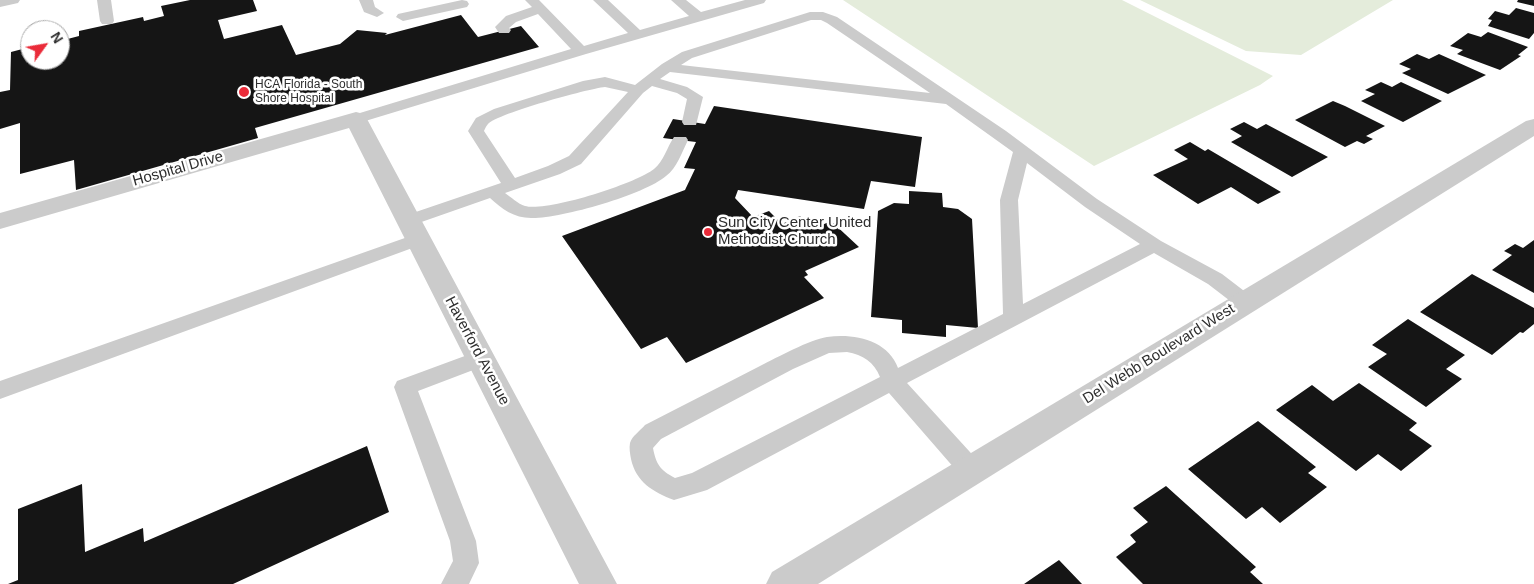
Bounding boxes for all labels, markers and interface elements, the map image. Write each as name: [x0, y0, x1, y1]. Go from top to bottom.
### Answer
north arrow: [20, 20, 70, 70]
text: N: [47, 29, 66, 46]
place label: HCA Florida - South Shore Hospital: [255, 78, 362, 106]
marker: HCA Florida - South Shore Hospital: [237, 85, 251, 99]
street label: Hospital Drive: [131, 147, 225, 191]
place label: Sun City Center United Methodist Church: [718, 214, 871, 249]
marker: Sun City Center United Methodist Church: [702, 226, 714, 238]
street label: Haverford Avenue: [441, 294, 513, 408]
street label: Del Webb Boulevard West: [1080, 300, 1238, 408]

